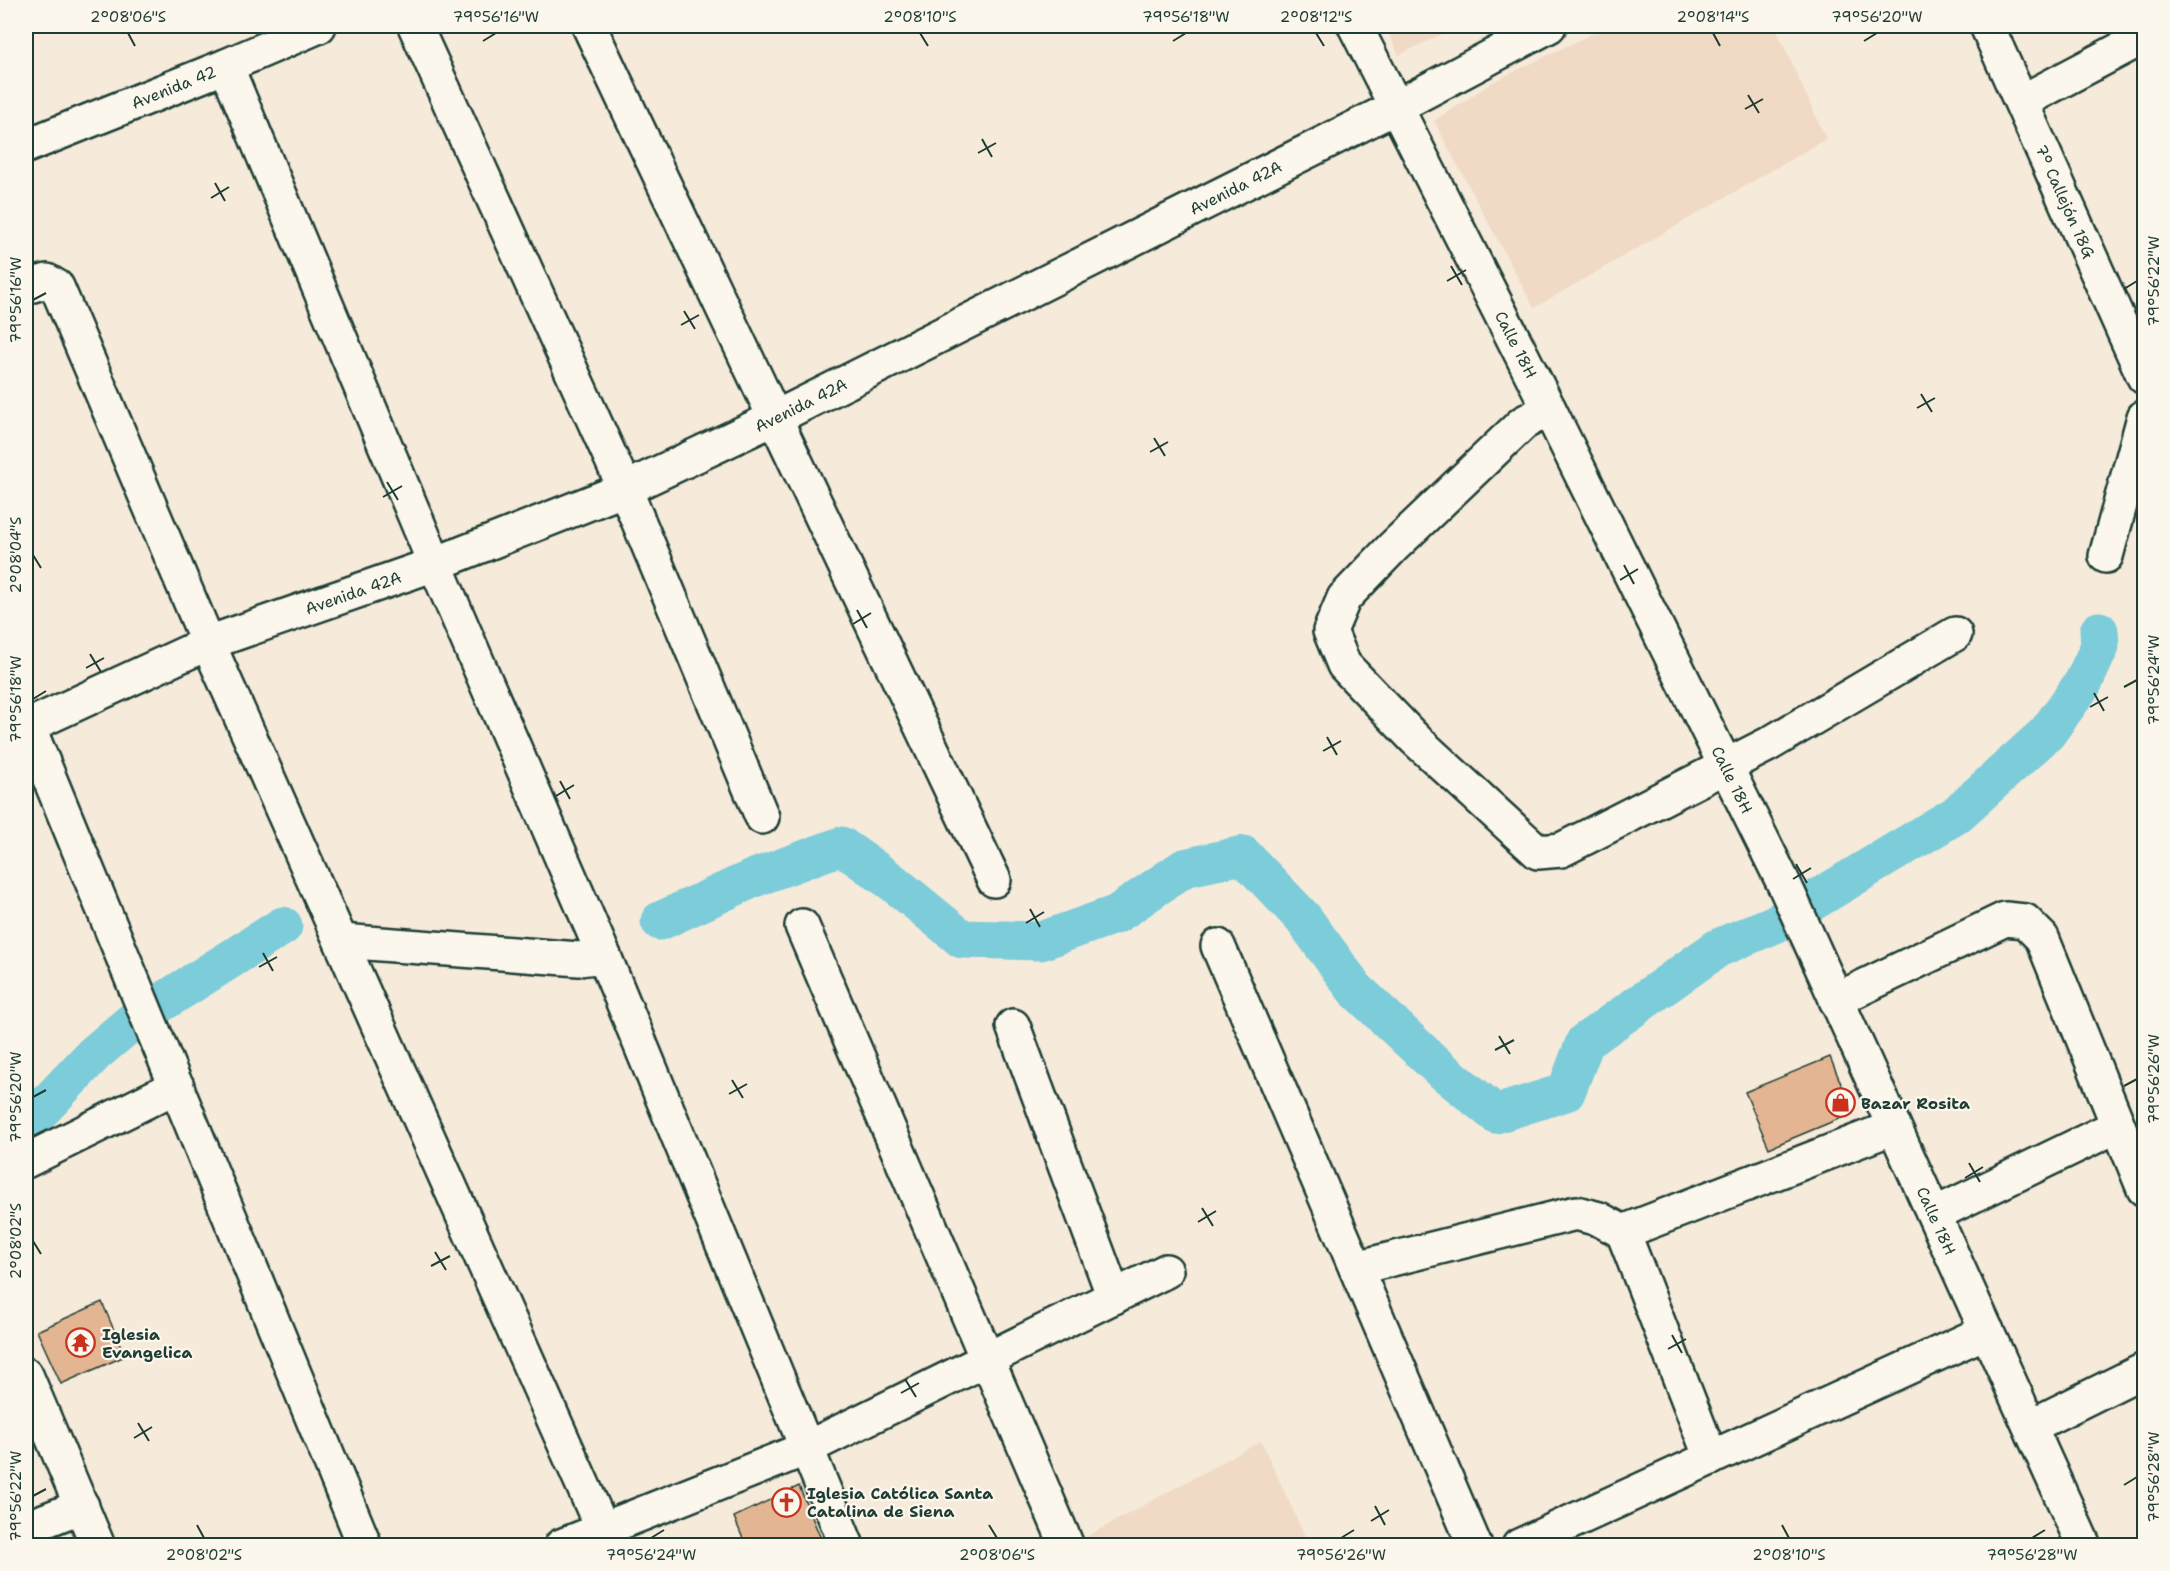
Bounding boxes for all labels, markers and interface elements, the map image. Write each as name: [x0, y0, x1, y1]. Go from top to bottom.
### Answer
text: 2°08'06"S: [90, 7, 166, 27]
text: 79°56'16"W: [453, 7, 539, 27]
text: 2°08'10"S: [883, 7, 957, 27]
text: 79°56'18"W: [1142, 7, 1230, 27]
text: 2°08'12"S: [1280, 7, 1352, 27]
text: 2°08'14"S: [1677, 7, 1749, 27]
text: 79°56'20"W: [1831, 7, 1923, 27]
street label: Avenida 42: [128, 61, 219, 114]
street label: 7° Callejón 18G: [2030, 141, 2100, 262]
street label: Avenida 42A: [1186, 156, 1285, 220]
text: 79°56'22"W: [2144, 236, 2164, 326]
text: 79°56'16"W: [6, 257, 26, 343]
street label: Calle 18H: [1490, 307, 1542, 382]
street label: Avenida 42A: [752, 374, 851, 437]
text: 2°08'04"S: [6, 517, 26, 593]
street label: Avenida 42A: [302, 567, 404, 619]
text: 79°56'24"W: [2144, 635, 2164, 725]
text: 79°56'18"W: [6, 655, 26, 743]
street label: Calle 18H: [1706, 743, 1758, 817]
text: 79°56'26"W: [2144, 1034, 2164, 1124]
text: 79°56'20"W: [6, 1051, 26, 1143]
shop icon: Bazar Rosita: [1824, 1087, 1856, 1119]
place label: Bazar Rosita: [1861, 1093, 1970, 1114]
street label: Calle 18H: [1912, 1183, 1961, 1258]
text: 2°08'02"S: [6, 1203, 26, 1279]
place label: Iglesia Evangelica: [102, 1324, 192, 1363]
temple icon: Iglesia Evangelica: [65, 1327, 97, 1359]
text: 79°56'28"W: [2144, 1431, 2164, 1523]
text: 79°56'22"W: [6, 1451, 26, 1541]
place label: Iglesia Católica Santa Catalina de Siena: [807, 1483, 993, 1522]
church icon: Iglesia Católica Santa Catalina de Siena: [770, 1486, 802, 1518]
text: 2°08'02"S: [166, 1545, 242, 1565]
text: 79°56'24"W: [606, 1545, 696, 1565]
text: 2°08'06"S: [959, 1545, 1035, 1565]
text: 79°56'26"W: [1296, 1545, 1386, 1565]
text: 2°08'10"S: [1752, 1545, 1826, 1565]
text: 79°56'28"W: [1986, 1545, 2078, 1565]

